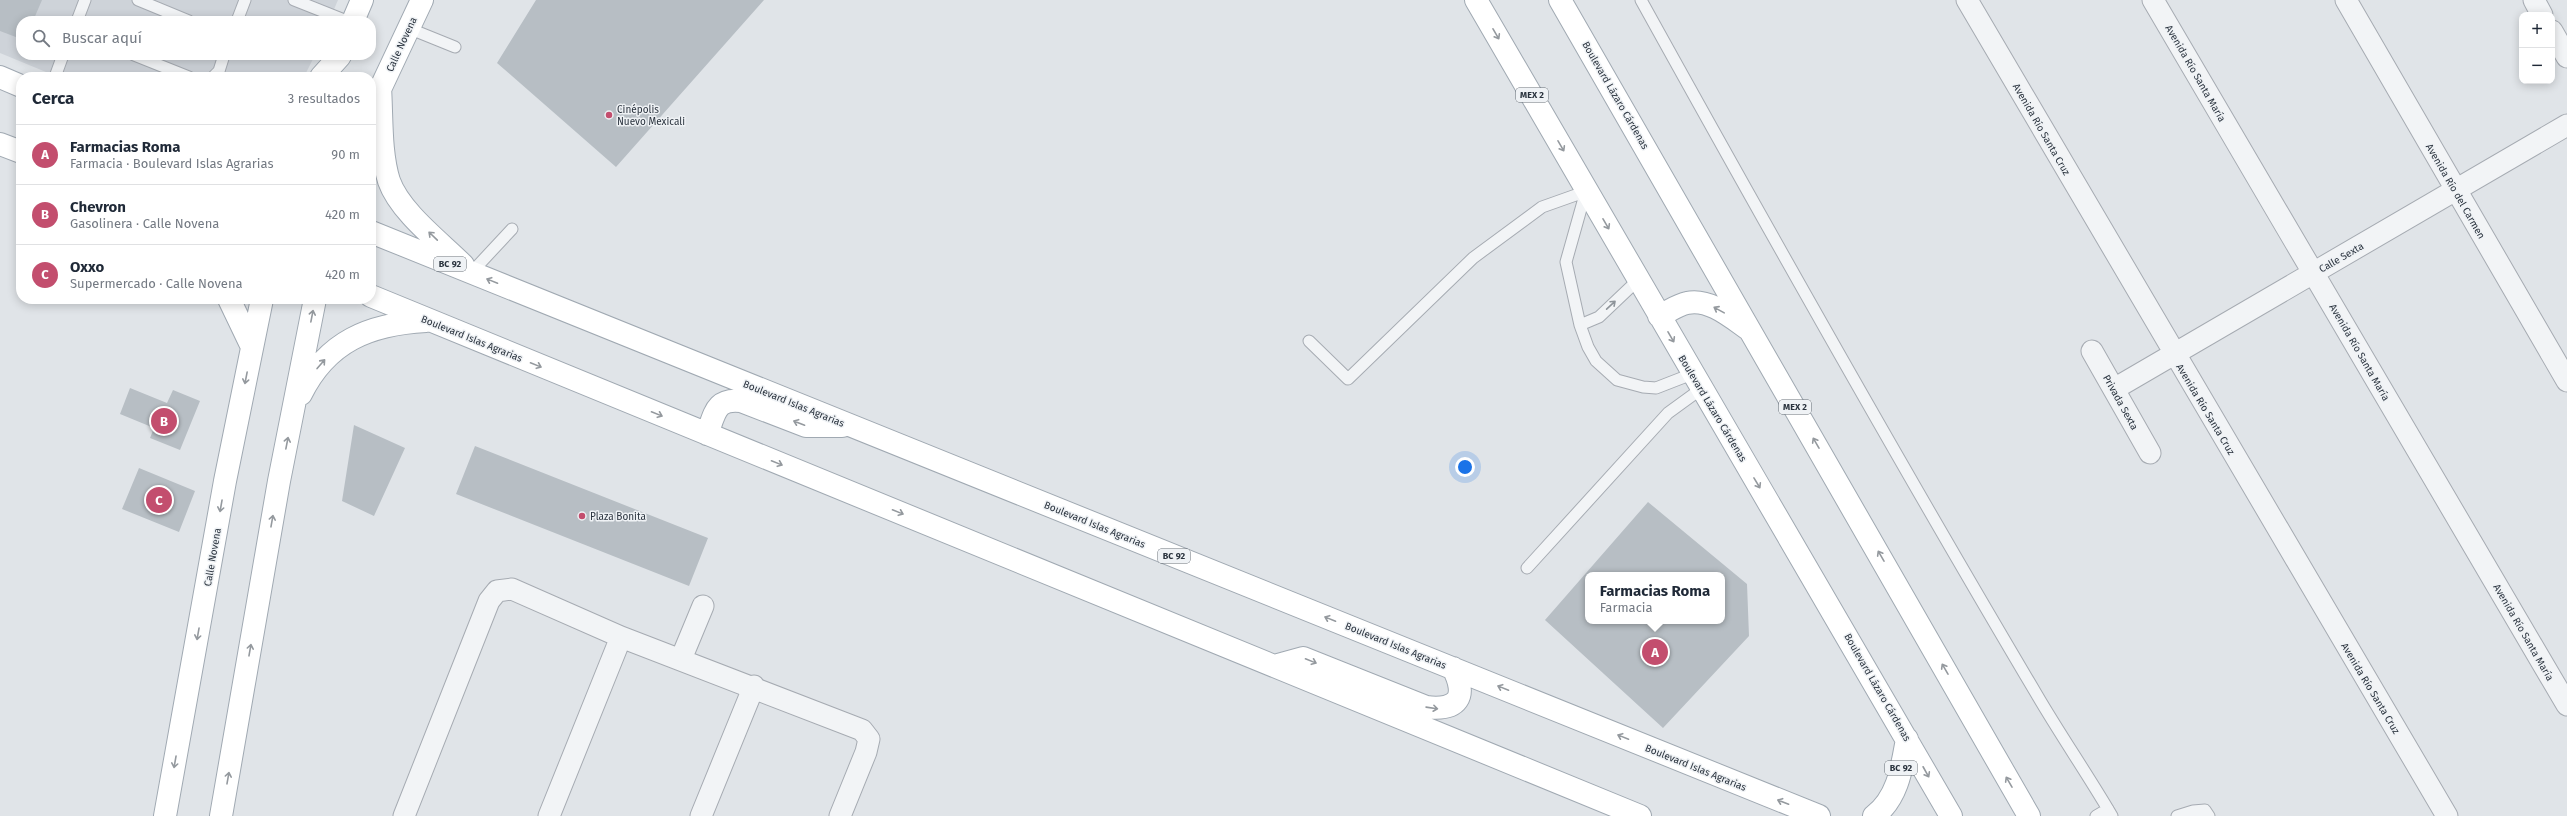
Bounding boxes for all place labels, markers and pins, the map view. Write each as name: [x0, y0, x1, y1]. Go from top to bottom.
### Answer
place label: Cinépolis Nuevo Mexicali: [617, 104, 685, 128]
marker: Cinépolis Nuevo Mexicali: [604, 110, 614, 120]
pin: B: [151, 406, 177, 436]
pin: C: [146, 485, 172, 515]
marker: Plaza Bonita: [577, 511, 587, 521]
place label: Plaza Bonita: [590, 511, 646, 523]
pin: A: [1642, 637, 1668, 667]

